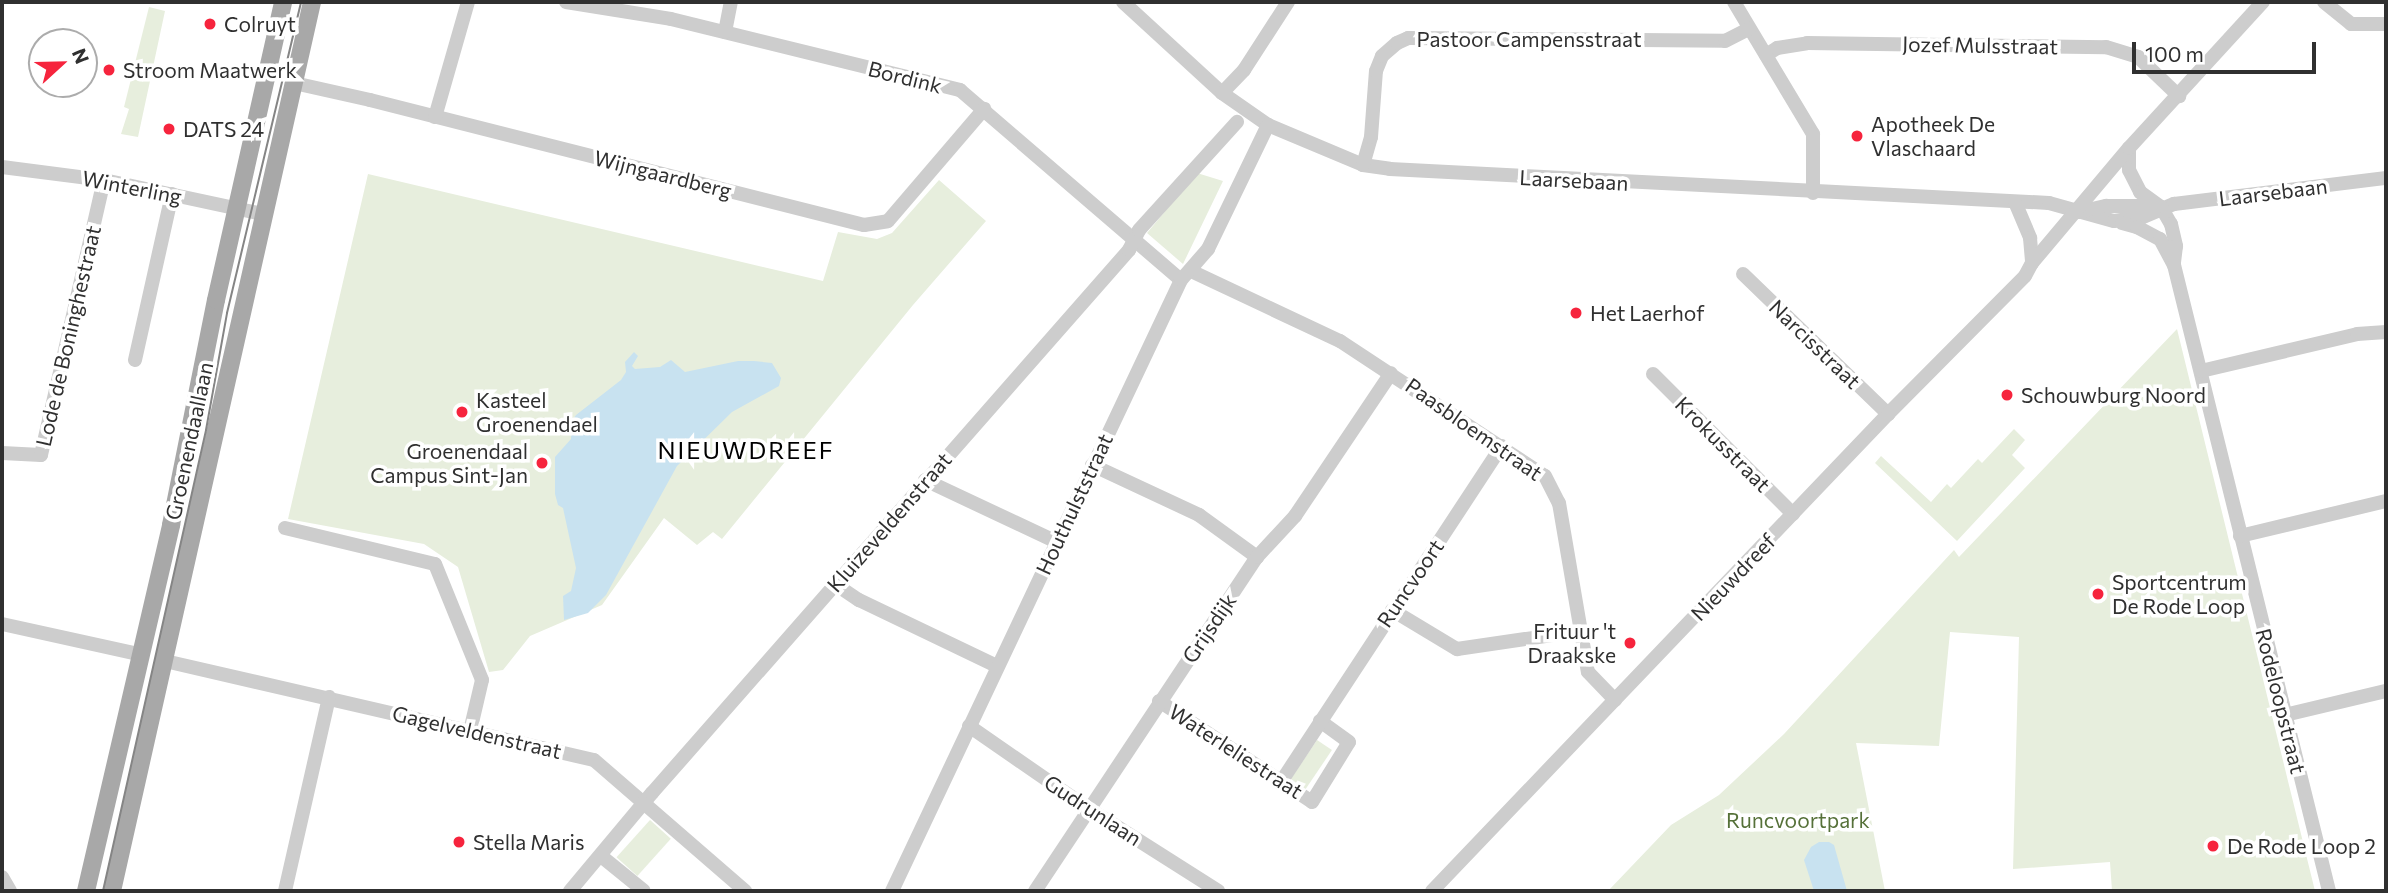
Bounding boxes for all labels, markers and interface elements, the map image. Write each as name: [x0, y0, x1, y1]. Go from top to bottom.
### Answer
place label: Colruyt: [224, 11, 296, 37]
marker: Colruyt: [202, 16, 218, 32]
street label: Pastoor Campensstraat: [1416, 26, 1642, 52]
north arrow: [28, 28, 98, 98]
scale bar: [2136, 28, 2320, 72]
street label: Jozef Mulsstraat: [1902, 31, 2058, 59]
text: 100 m: [2145, 41, 2204, 66]
text: N: [68, 45, 94, 67]
street label: Bordink: [866, 56, 944, 98]
place label: Stroom Maatwerk: [123, 57, 297, 83]
marker: Stroom Maatwerk: [101, 62, 117, 78]
place label: Apotheek De Vlaschaard: [1871, 111, 1995, 161]
place label: DATS 24: [183, 116, 264, 142]
marker: DATS 24: [161, 121, 177, 137]
marker: Apotheek De Vlaschaard: [1849, 128, 1865, 144]
street label: Wijngaardberg: [592, 145, 734, 203]
street label: Winterling: [80, 165, 184, 209]
street label: Laarsebaan: [1519, 165, 1629, 195]
street label: Laarsebaan: [2217, 173, 2329, 211]
street label: Lode de Boninghestraat: [30, 223, 106, 449]
street label: Narcisstraat: [1764, 294, 1866, 394]
place label: Het Laerhof: [1590, 300, 1704, 326]
marker: Het Laerhof: [1568, 305, 1584, 321]
street label: Groenendaallaan: [160, 360, 218, 522]
street label: Paasbloemstraat: [1401, 372, 1547, 486]
place label: Schouwburg Noord: [2021, 382, 2206, 408]
place label: Kasteel Groenendael: [476, 387, 598, 437]
marker: Schouwburg Noord: [1999, 387, 2015, 403]
street label: Krokusstraat: [1670, 391, 1776, 497]
marker: Kasteel Groenendael: [454, 404, 470, 420]
street label: Houthulststraat: [1030, 429, 1118, 579]
district label: NIEUWDREEF: [659, 436, 833, 464]
place label: Groenendaal Campus Sint-Jan: [370, 438, 528, 488]
street label: Kluizeveldenstraat: [822, 447, 956, 597]
marker: Groenendaal Campus Sint-Jan: [534, 455, 550, 471]
street label: Nieuwdreef: [1685, 528, 1781, 626]
street label: Runcvoort: [1371, 534, 1449, 632]
place label: Sportcentrum De Rode Loop: [2112, 569, 2247, 619]
marker: Sportcentrum De Rode Loop: [2090, 586, 2106, 602]
street label: Grijsdijk: [1177, 588, 1241, 668]
place label: Frituur 't Draakske: [1527, 618, 1616, 668]
street label: Rodeloopstraat: [2251, 626, 2311, 776]
marker: Frituur 't Draakske: [1622, 635, 1638, 651]
street label: Waterleliestraat: [1164, 698, 1308, 804]
street label: Gagelveldenstraat: [390, 700, 564, 764]
street label: Gudrunlaan: [1040, 769, 1146, 851]
park label: Runcvoortpark: [1726, 807, 1870, 833]
place label: Stella Maris: [473, 829, 585, 855]
place label: De Rode Loop 2: [2227, 833, 2376, 859]
marker: Stella Maris: [451, 834, 467, 850]
marker: De Rode Loop 2: [2205, 838, 2221, 854]

